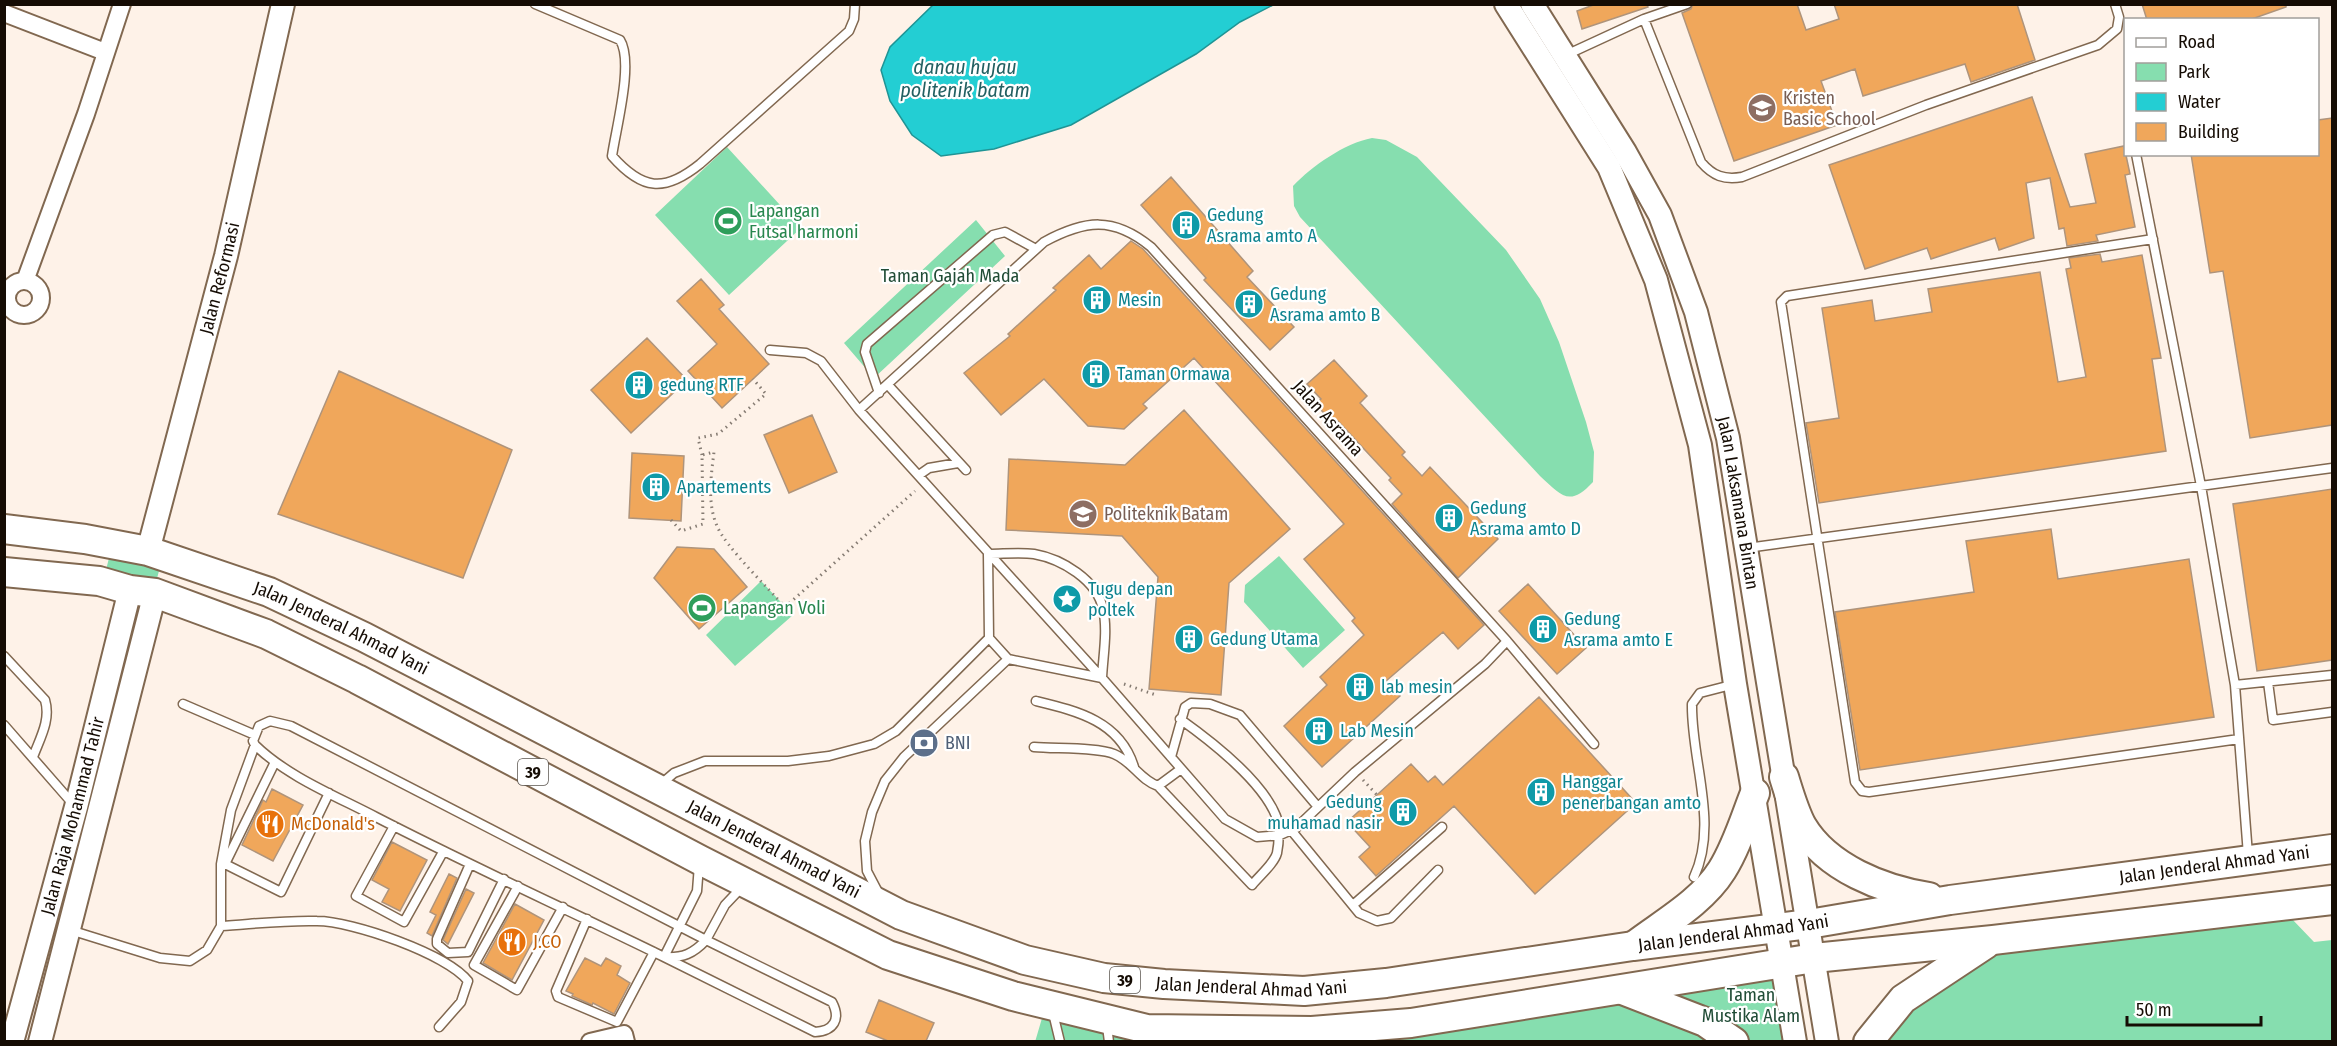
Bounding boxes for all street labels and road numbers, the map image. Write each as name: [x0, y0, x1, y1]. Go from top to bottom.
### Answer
street label: Jalan Reformasi: [195, 220, 244, 337]
street label: Jalan Asrama: [1288, 375, 1368, 461]
street label: Jalan Laksamana Bintan: [1712, 414, 1764, 591]
street label: Jalan Jenderal Ahmad Yani: [251, 577, 432, 680]
street label: Jalan Raja Mohammad Tahir: [36, 714, 109, 918]
road number: 39: [518, 759, 548, 785]
street label: Jalan Jenderal Ahmad Yani: [683, 795, 864, 903]
street label: Jalan Jenderal Ahmad Yani: [2118, 841, 2311, 888]
street label: Jalan Jenderal Ahmad Yani: [1637, 910, 1830, 956]
road number: 39: [1110, 967, 1140, 993]
street label: Jalan Jenderal Ahmad Yani: [1154, 972, 1348, 1002]

